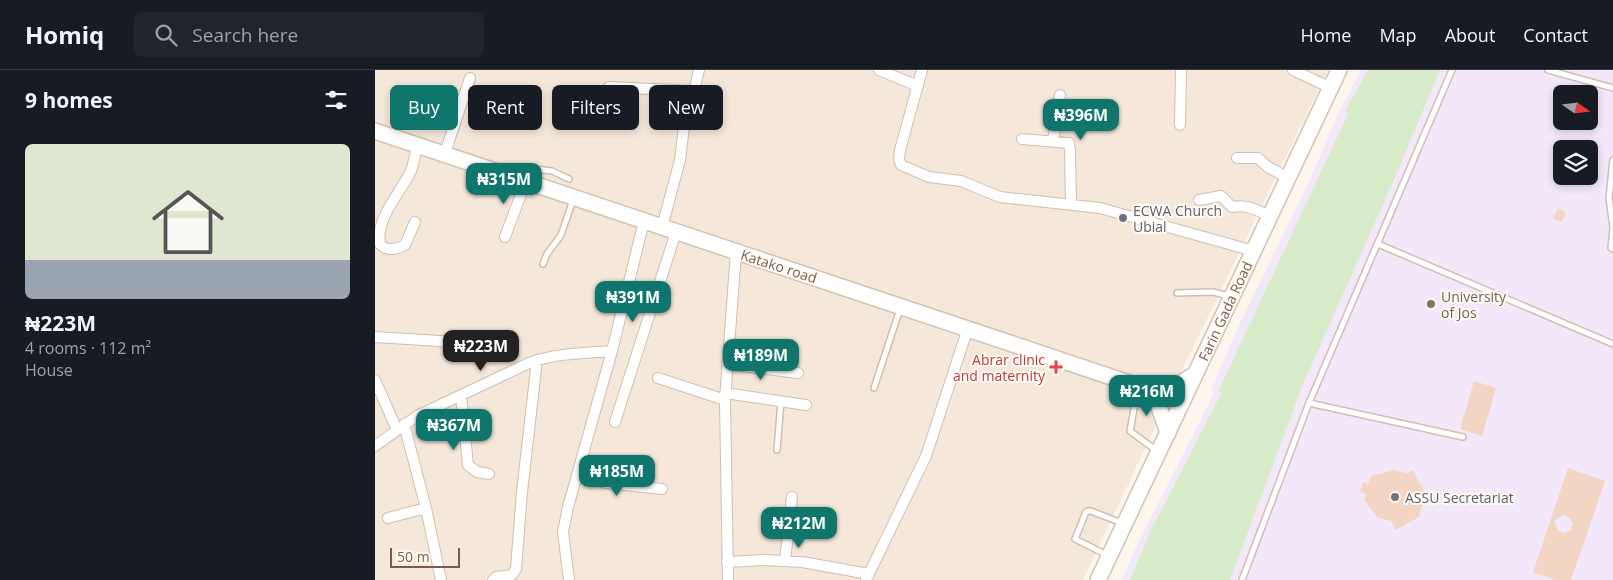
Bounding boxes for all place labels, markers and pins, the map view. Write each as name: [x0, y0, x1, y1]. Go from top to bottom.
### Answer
pin: ₦396M: [1046, 98, 1116, 141]
pin: ₦315M: [469, 162, 539, 205]
place label: ECWA Church Ubial: [1133, 201, 1222, 236]
marker: ECWA Church Ubial: [1117, 212, 1129, 224]
pin: ₦391M: [598, 280, 668, 323]
place label: University of Jos: [1441, 287, 1507, 322]
marker: University of Jos: [1425, 298, 1437, 310]
pin: ₦223M: [446, 330, 516, 372]
pin: ₦189M: [726, 338, 796, 381]
place label: Abrar clinic and maternity: [953, 350, 1046, 385]
marker: Abrar clinic and maternity: [1049, 360, 1063, 374]
pin: ₦216M: [1112, 374, 1182, 417]
pin: ₦367M: [419, 408, 489, 451]
pin: ₦185M: [582, 454, 652, 497]
place label: ASSU Secretariat: [1405, 488, 1514, 507]
marker: ASSU Secretariat: [1389, 491, 1401, 503]
pin: ₦212M: [764, 506, 834, 549]

